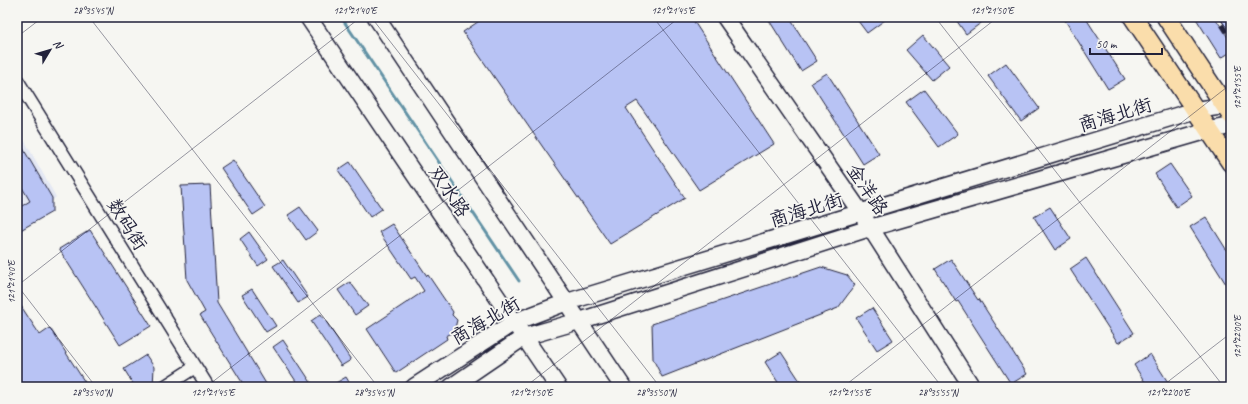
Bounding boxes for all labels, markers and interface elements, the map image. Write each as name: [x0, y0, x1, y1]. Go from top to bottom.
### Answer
text: 28°35'45"N: [73, 4, 115, 17]
text: 121°21'40"E: [333, 4, 378, 17]
text: 121°21'45"E: [651, 4, 696, 17]
text: 121°21'50"E: [970, 4, 1015, 17]
north arrow: [30, 30, 70, 70]
scale bar: [1090, 30, 1162, 56]
text: 50 m: [1096, 36, 1118, 52]
text: N: [50, 37, 67, 53]
text: 121°21'55"E: [1231, 65, 1244, 110]
street label: 商海北街: [1075, 92, 1155, 138]
street label: 金洋路: [841, 159, 893, 220]
street label: 双水路: [423, 161, 475, 222]
street label: 商海北街: [766, 187, 846, 233]
street label: 数码街: [102, 194, 152, 255]
text: 121°21'40"E: [5, 259, 18, 304]
street label: 商海北街: [447, 291, 524, 350]
text: 121°22'00"E: [1231, 314, 1244, 359]
text: 28°35'40"N: [72, 386, 114, 399]
text: 121°21'45"E: [191, 386, 236, 399]
text: 28°35'45"N: [354, 386, 396, 399]
text: 121°21'50"E: [509, 386, 554, 399]
text: 28°35'50"N: [636, 386, 678, 399]
text: 121°21'55"E: [827, 386, 872, 399]
text: 28°35'55"N: [918, 386, 960, 399]
text: 121°22'00"E: [1146, 386, 1191, 399]

